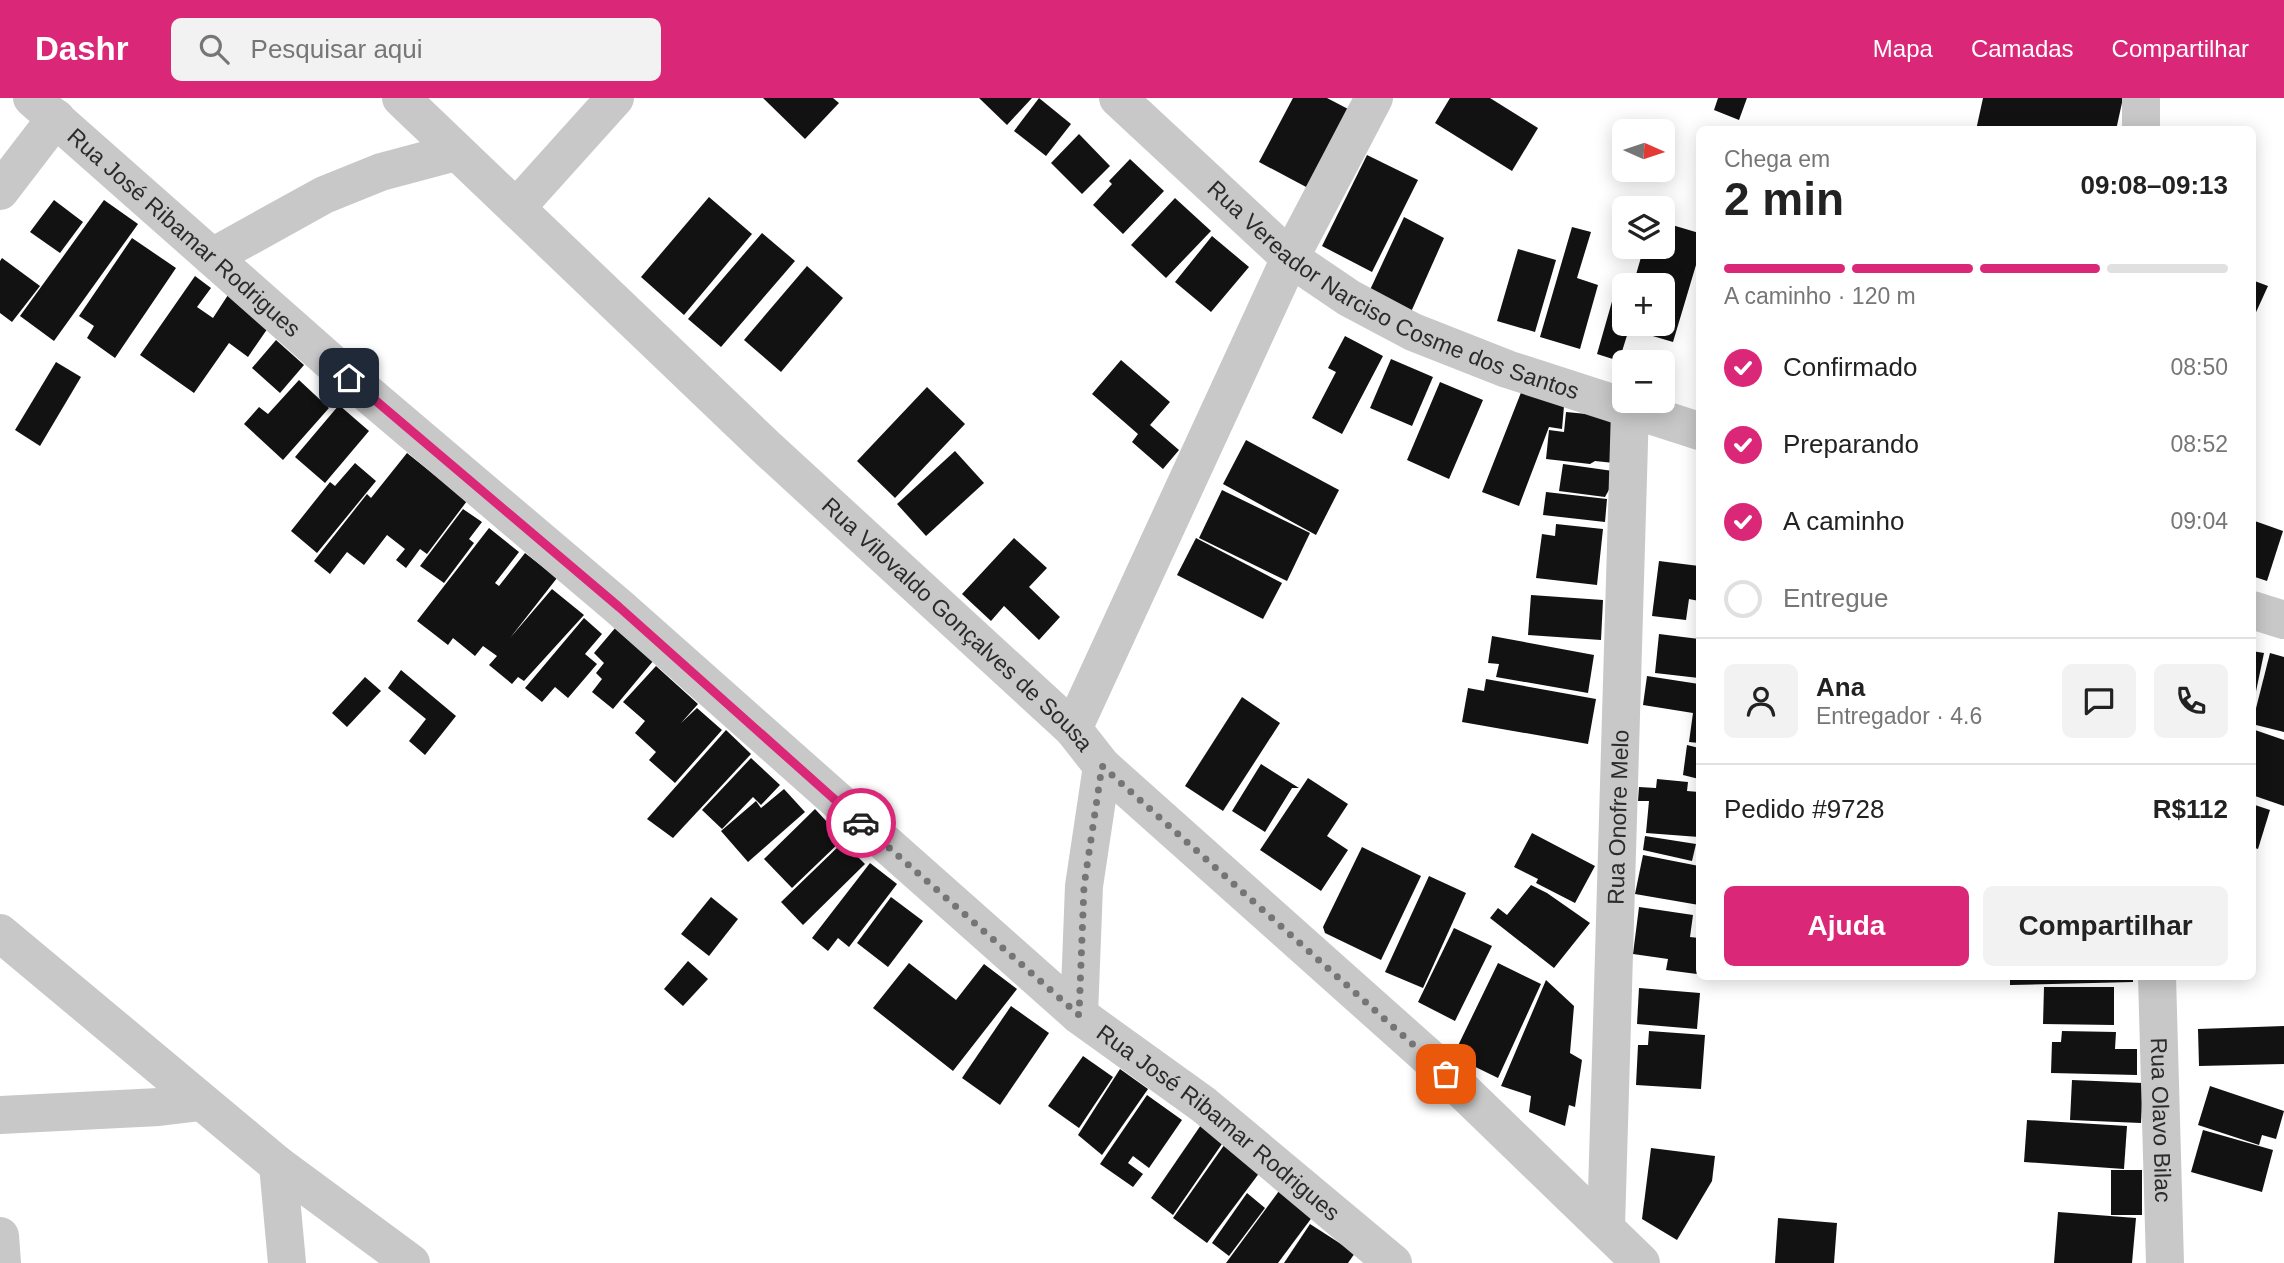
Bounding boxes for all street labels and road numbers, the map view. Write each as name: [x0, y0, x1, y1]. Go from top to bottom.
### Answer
street label: Rua José Ribamar Rodrigues: [62, 123, 306, 342]
street label: Rua Vereador Narciso Cosme dos Santos: [1202, 175, 1582, 404]
street label: Rua Vilovaldo Gonçalves de Sousa: [817, 492, 1098, 756]
street label: Rua Onofre Melo: [1602, 729, 1634, 905]
street label: Rua José Ribamar Rodrigues: [1092, 1019, 1345, 1226]
street label: Rua Olavo Bilac: [2146, 1037, 2176, 1203]

